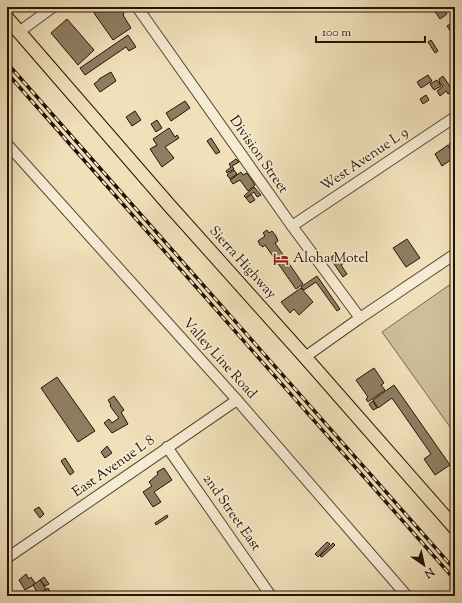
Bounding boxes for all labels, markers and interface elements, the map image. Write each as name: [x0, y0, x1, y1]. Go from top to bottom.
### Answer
scale bar: [316, 18, 425, 44]
text: 100 m: [322, 24, 351, 42]
street label: Division Street: [224, 112, 292, 198]
street label: West Avenue L 9: [317, 123, 413, 197]
street label: Sierra Highway: [204, 222, 280, 304]
place label: Aloha Motel: [293, 249, 369, 269]
hotel icon: Aloha Motel: [272, 250, 290, 268]
street label: Valley Line Road: [177, 314, 261, 404]
street label: East Avenue L 8: [69, 431, 159, 503]
street label: 2nd Street East: [197, 470, 265, 556]
north arrow: [404, 545, 444, 585]
text: N: [421, 563, 438, 582]

